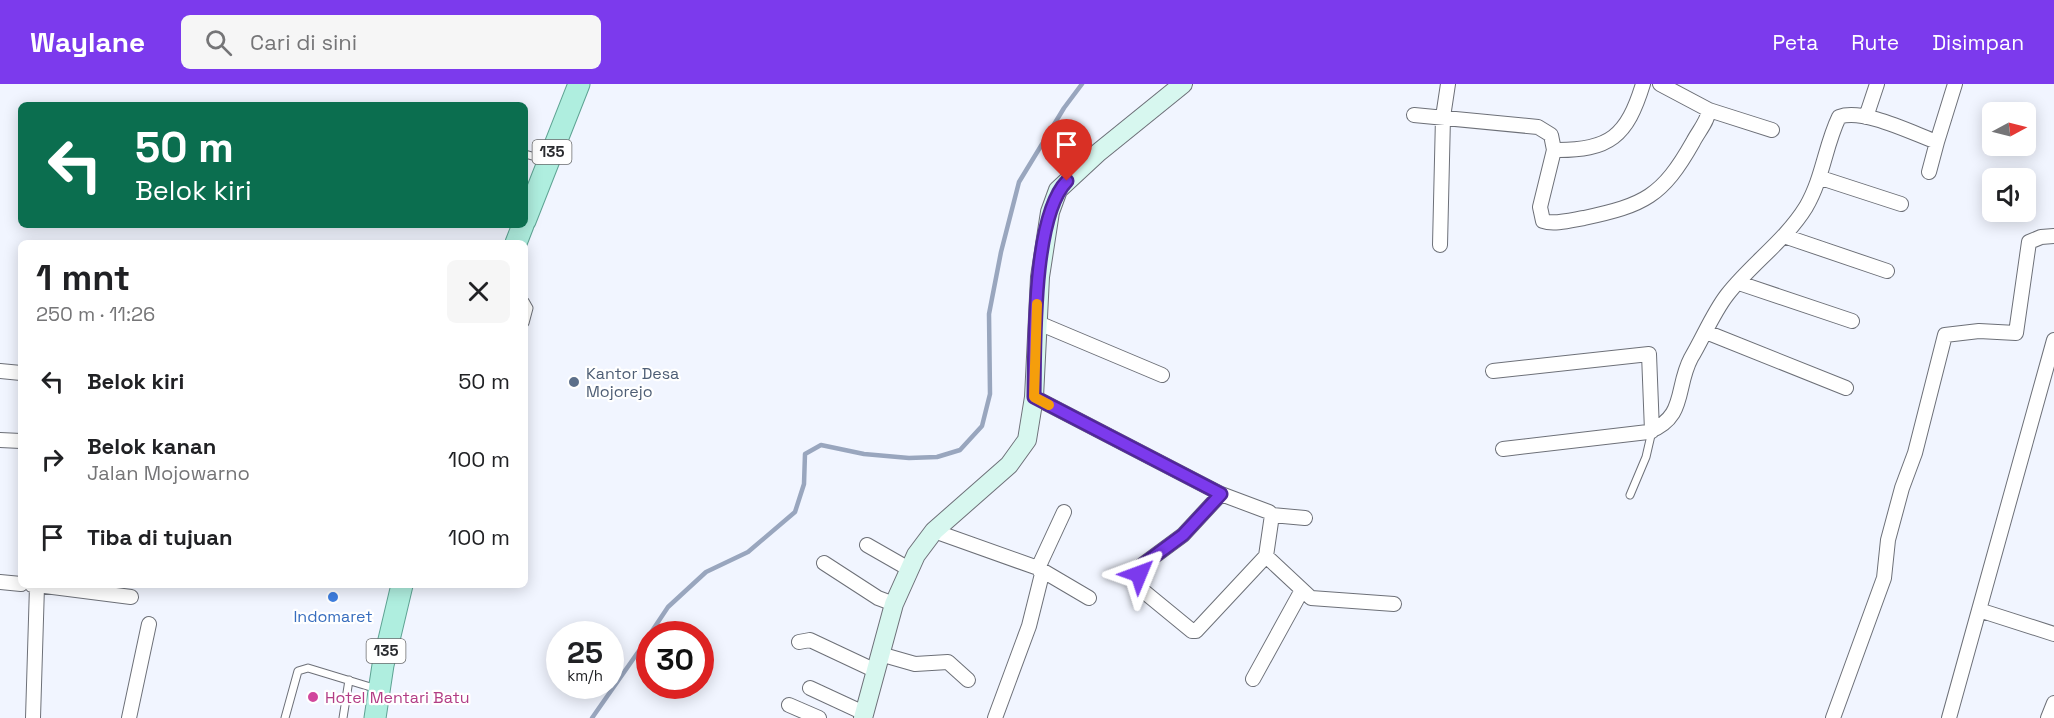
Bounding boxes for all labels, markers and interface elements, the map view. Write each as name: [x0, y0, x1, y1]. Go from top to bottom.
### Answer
search box: [181, 15, 601, 69]
text: Waylane: [30, 24, 145, 60]
icon: search: [202, 26, 235, 59]
text: Cari di sini: [250, 28, 357, 56]
text: Peta: [1772, 29, 1818, 56]
text: Rute: [1851, 29, 1899, 56]
text: Disimpan: [1932, 29, 2024, 56]
north arrow: [1982, 102, 2036, 156]
map controls: [1982, 102, 2036, 222]
pin: [1041, 119, 1092, 181]
text: 50 m: [135, 121, 234, 174]
icon: left: [36, 126, 114, 204]
icon: arrive: [1050, 128, 1083, 161]
road number: 135: [532, 140, 572, 164]
button: sound: [1982, 168, 2036, 222]
text: Belok kiri: [135, 173, 252, 208]
text: 1 mnt: [36, 255, 130, 301]
button: close: [447, 260, 510, 323]
text: 250 m · 11:26: [36, 301, 155, 327]
place label: Kantor Desa Mojorejo: [586, 363, 679, 402]
icon: left: [36, 365, 69, 398]
text: Belok kiri: [87, 367, 184, 395]
text: 50 m: [458, 367, 510, 395]
marker: Kantor Desa Mojorejo: [567, 375, 581, 389]
text: Belok kanan: [87, 432, 216, 460]
icon: right: [36, 443, 69, 476]
text: 100 m: [448, 445, 510, 473]
text: Jalan Mojowarno: [87, 460, 250, 486]
icon: arrive: [36, 521, 69, 554]
text: Tiba di tujuan: [87, 523, 233, 551]
text: 100 m: [448, 523, 510, 551]
position arrow: [1107, 542, 1171, 606]
marker: Indomaret: [326, 590, 340, 604]
place label: Indomaret: [293, 606, 373, 627]
speed limit sign: 30: [636, 621, 714, 699]
text: 25: [567, 633, 603, 672]
road number: 135: [366, 639, 406, 663]
text: km/h: [567, 666, 603, 685]
place label: Hotel Mentari Batu: [325, 687, 470, 708]
marker: Hotel Mentari Batu: [306, 690, 320, 704]

